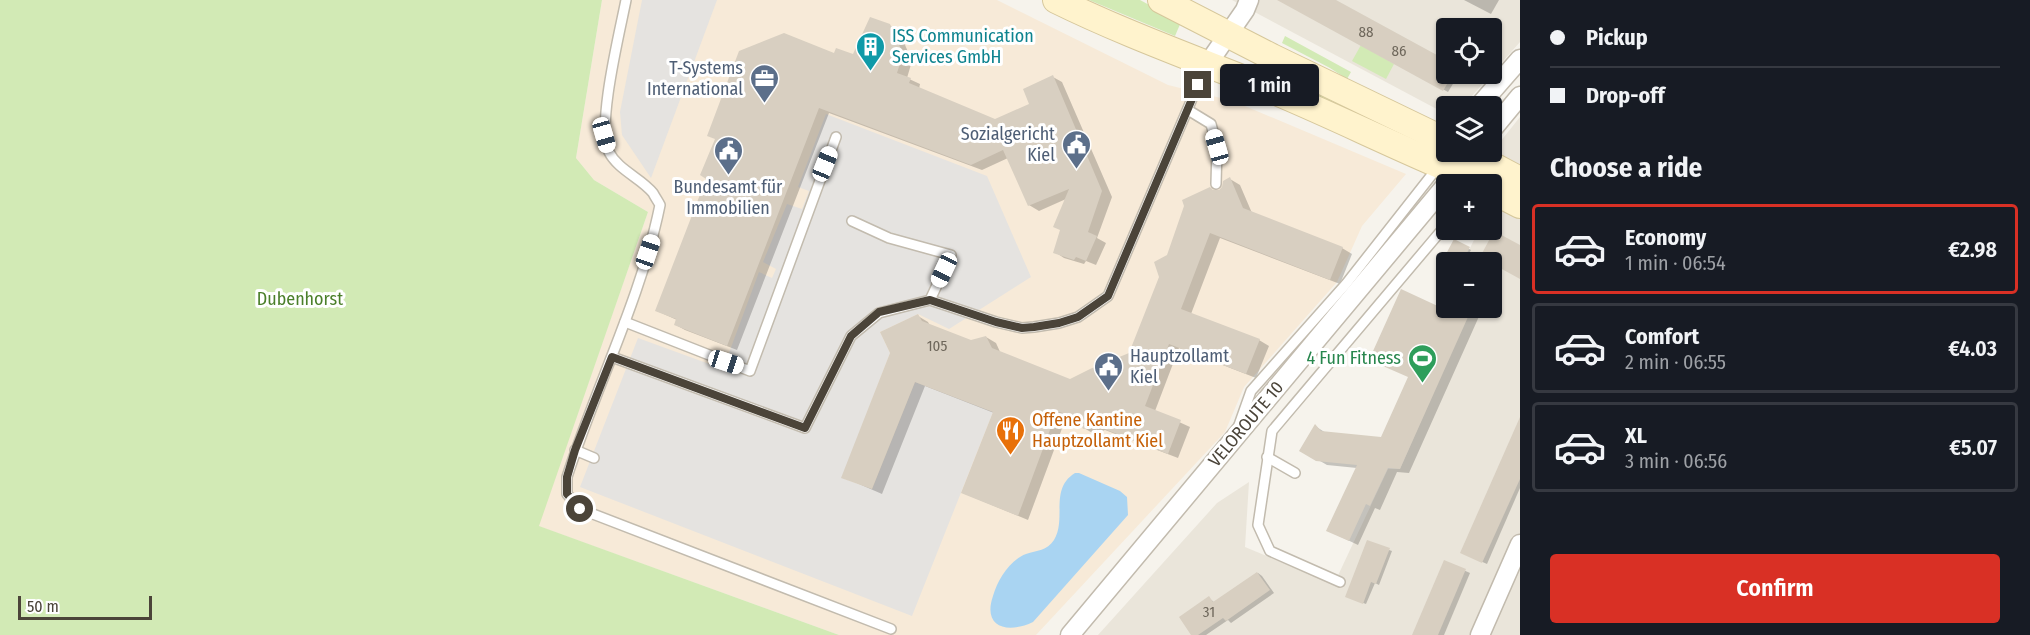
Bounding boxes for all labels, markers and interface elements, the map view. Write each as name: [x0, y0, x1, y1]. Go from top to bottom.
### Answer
map controls: [1436, 18, 1502, 318]
button: locate: [1436, 18, 1502, 84]
house number: 88: [1358, 23, 1374, 41]
text: Pickup: [1586, 24, 1648, 51]
place label: ISS Communication Services GmbH: [892, 25, 1034, 68]
building icon: ISS Communication Services GmbH: [855, 30, 887, 72]
house number: 86: [1392, 42, 1406, 60]
place label: T-Systems International: [647, 57, 743, 100]
office icon: T-Systems International: [748, 62, 780, 104]
callout: 1 min: [1219, 64, 1318, 106]
route end: [1184, 71, 1211, 98]
text: 1 min: [1248, 73, 1291, 97]
text: Drop-off: [1586, 82, 1665, 109]
button: layers: [1436, 96, 1502, 162]
car: [590, 115, 618, 155]
place label: Sozialgericht Kiel: [961, 123, 1055, 166]
car: [1203, 127, 1231, 167]
public building icon: Sozialgericht Kiel: [1060, 128, 1092, 170]
public building icon: Bundesamt für Immobilien: [712, 134, 744, 176]
car: [810, 144, 840, 184]
text: Choose a ride: [1550, 152, 1702, 184]
button: +: [1436, 174, 1502, 240]
place label: Bundesamt für Immobilien: [674, 176, 783, 219]
icon: car: [1553, 222, 1607, 276]
text: Economy: [1625, 224, 1706, 251]
car: [634, 232, 662, 272]
text: €2.98: [1948, 236, 1997, 263]
car: [928, 250, 960, 290]
text: 1 min · 06:54: [1625, 251, 1726, 275]
button: −: [1436, 252, 1502, 318]
park label: Dubenhorst: [257, 288, 343, 310]
icon: car: [1553, 321, 1607, 375]
text: Comfort: [1625, 323, 1699, 350]
text: €4.03: [1948, 335, 1997, 362]
house number: 105: [927, 337, 947, 355]
sports icon: 4 Fun Fitness: [1406, 342, 1438, 384]
place label: Hauptzollamt Kiel: [1130, 345, 1229, 388]
place label: 4 Fun Fitness: [1306, 347, 1401, 369]
car: [706, 348, 746, 376]
public building icon: Hauptzollamt Kiel: [1093, 350, 1125, 392]
text: 2 min · 06:55: [1625, 350, 1726, 374]
street label: VELOROUTE 10: [1204, 377, 1288, 471]
place label: Offene Kantine Hauptzollamt Kiel: [1032, 409, 1163, 452]
restaurant icon: Offene Kantine Hauptzollamt Kiel: [995, 414, 1027, 456]
icon: car: [1553, 420, 1607, 474]
text: XL: [1625, 422, 1647, 449]
text: €5.07: [1949, 434, 1997, 461]
text: 3 min · 06:56: [1625, 449, 1727, 473]
route start: [566, 495, 593, 522]
button: Confirm: [1550, 554, 2000, 623]
scale bar: [18, 593, 152, 620]
text: 50 m: [27, 597, 59, 616]
house number: 31: [1203, 603, 1215, 621]

